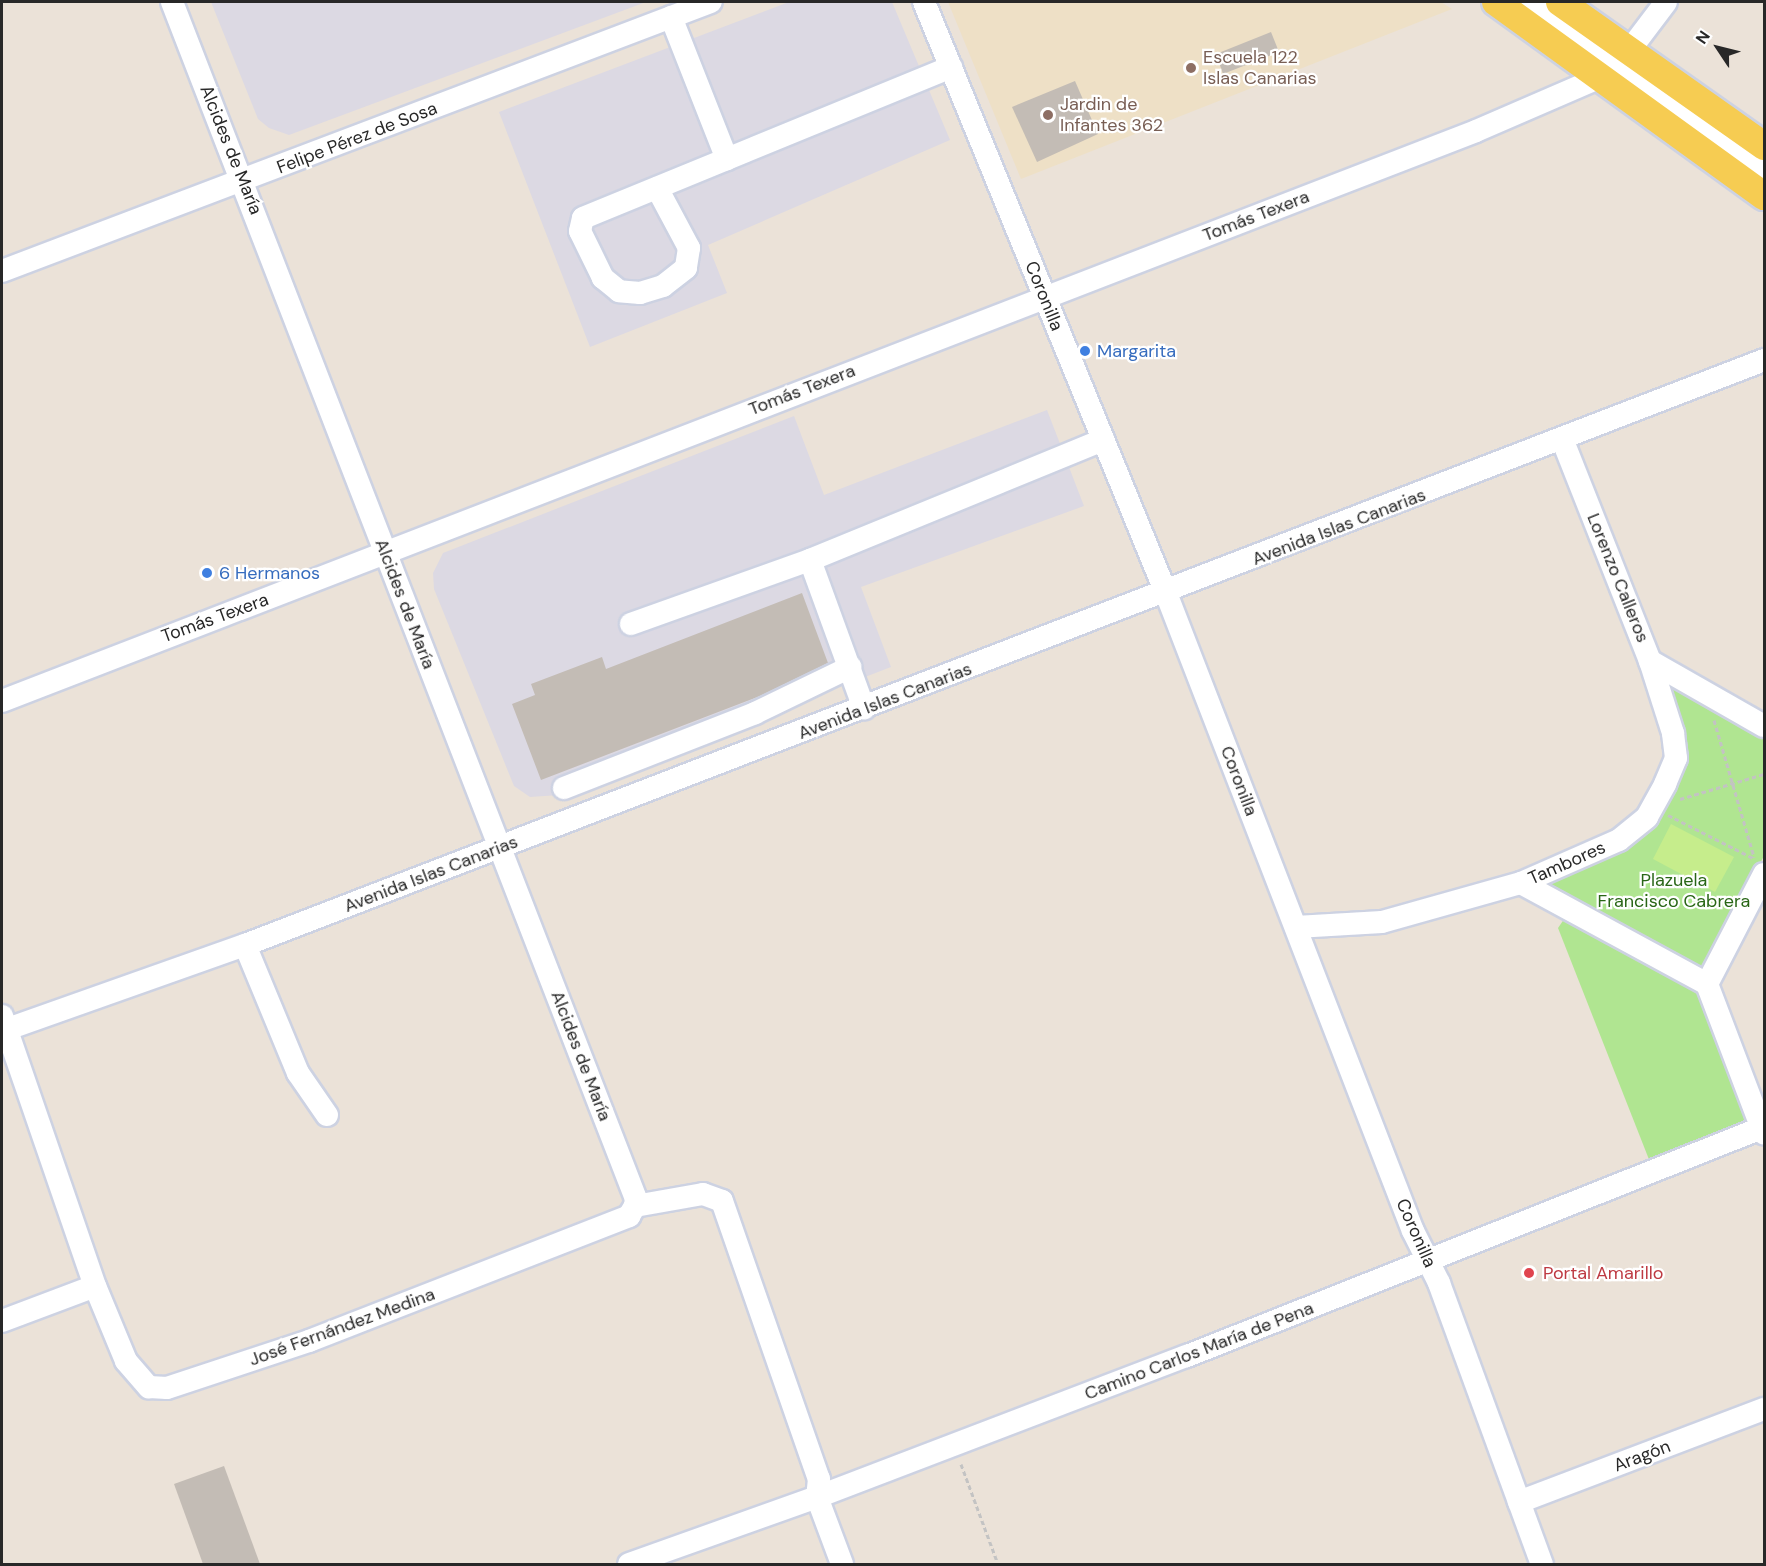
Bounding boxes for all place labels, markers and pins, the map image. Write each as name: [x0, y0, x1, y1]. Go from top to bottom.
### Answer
place label: Escuela 122 Islas Canarias: [1203, 47, 1317, 90]
marker: Escuela 122 Islas Canarias: [1184, 61, 1198, 75]
place label: Jardin de Infantes 362: [1060, 94, 1163, 136]
marker: Jardin de Infantes 362: [1041, 108, 1055, 122]
place label: Margarita: [1097, 340, 1176, 362]
marker: Margarita: [1078, 344, 1092, 358]
place label: 6 Hermanos: [219, 562, 320, 584]
marker: 6 Hermanos: [200, 566, 214, 580]
place label: Portal Amarillo: [1543, 1262, 1663, 1284]
marker: Portal Amarillo: [1520, 1264, 1538, 1282]

